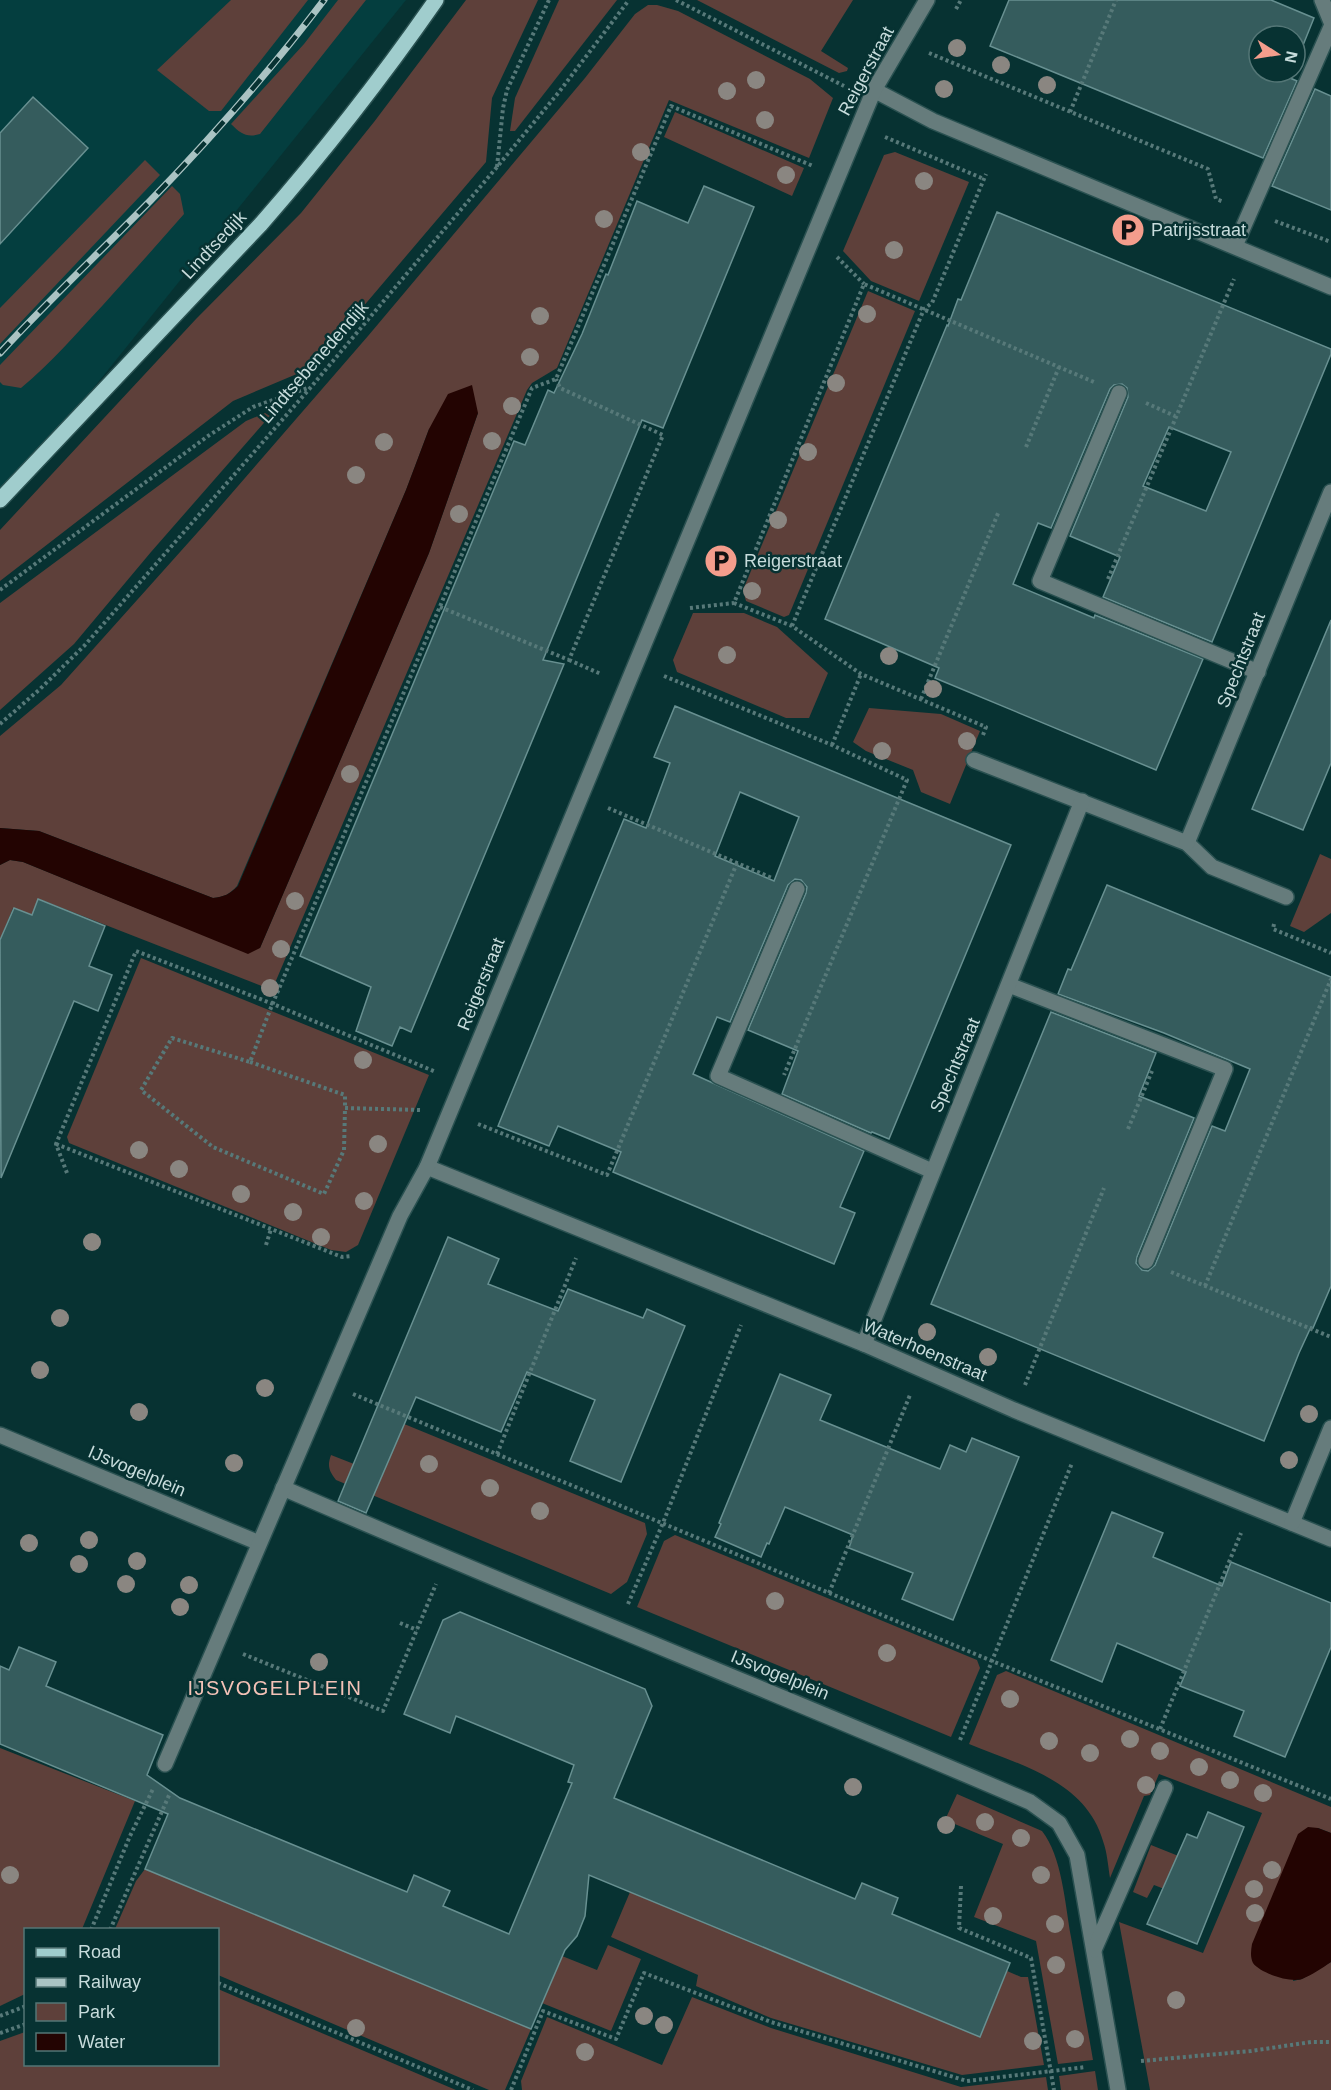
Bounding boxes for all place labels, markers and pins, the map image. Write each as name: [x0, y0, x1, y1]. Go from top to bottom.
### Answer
parking icon: Patrijsstraat: [1110, 212, 1146, 248]
place label: Patrijsstraat: [1151, 220, 1246, 240]
parking icon: Reigerstraat: [703, 543, 739, 579]
place label: Reigerstraat: [744, 551, 842, 571]

